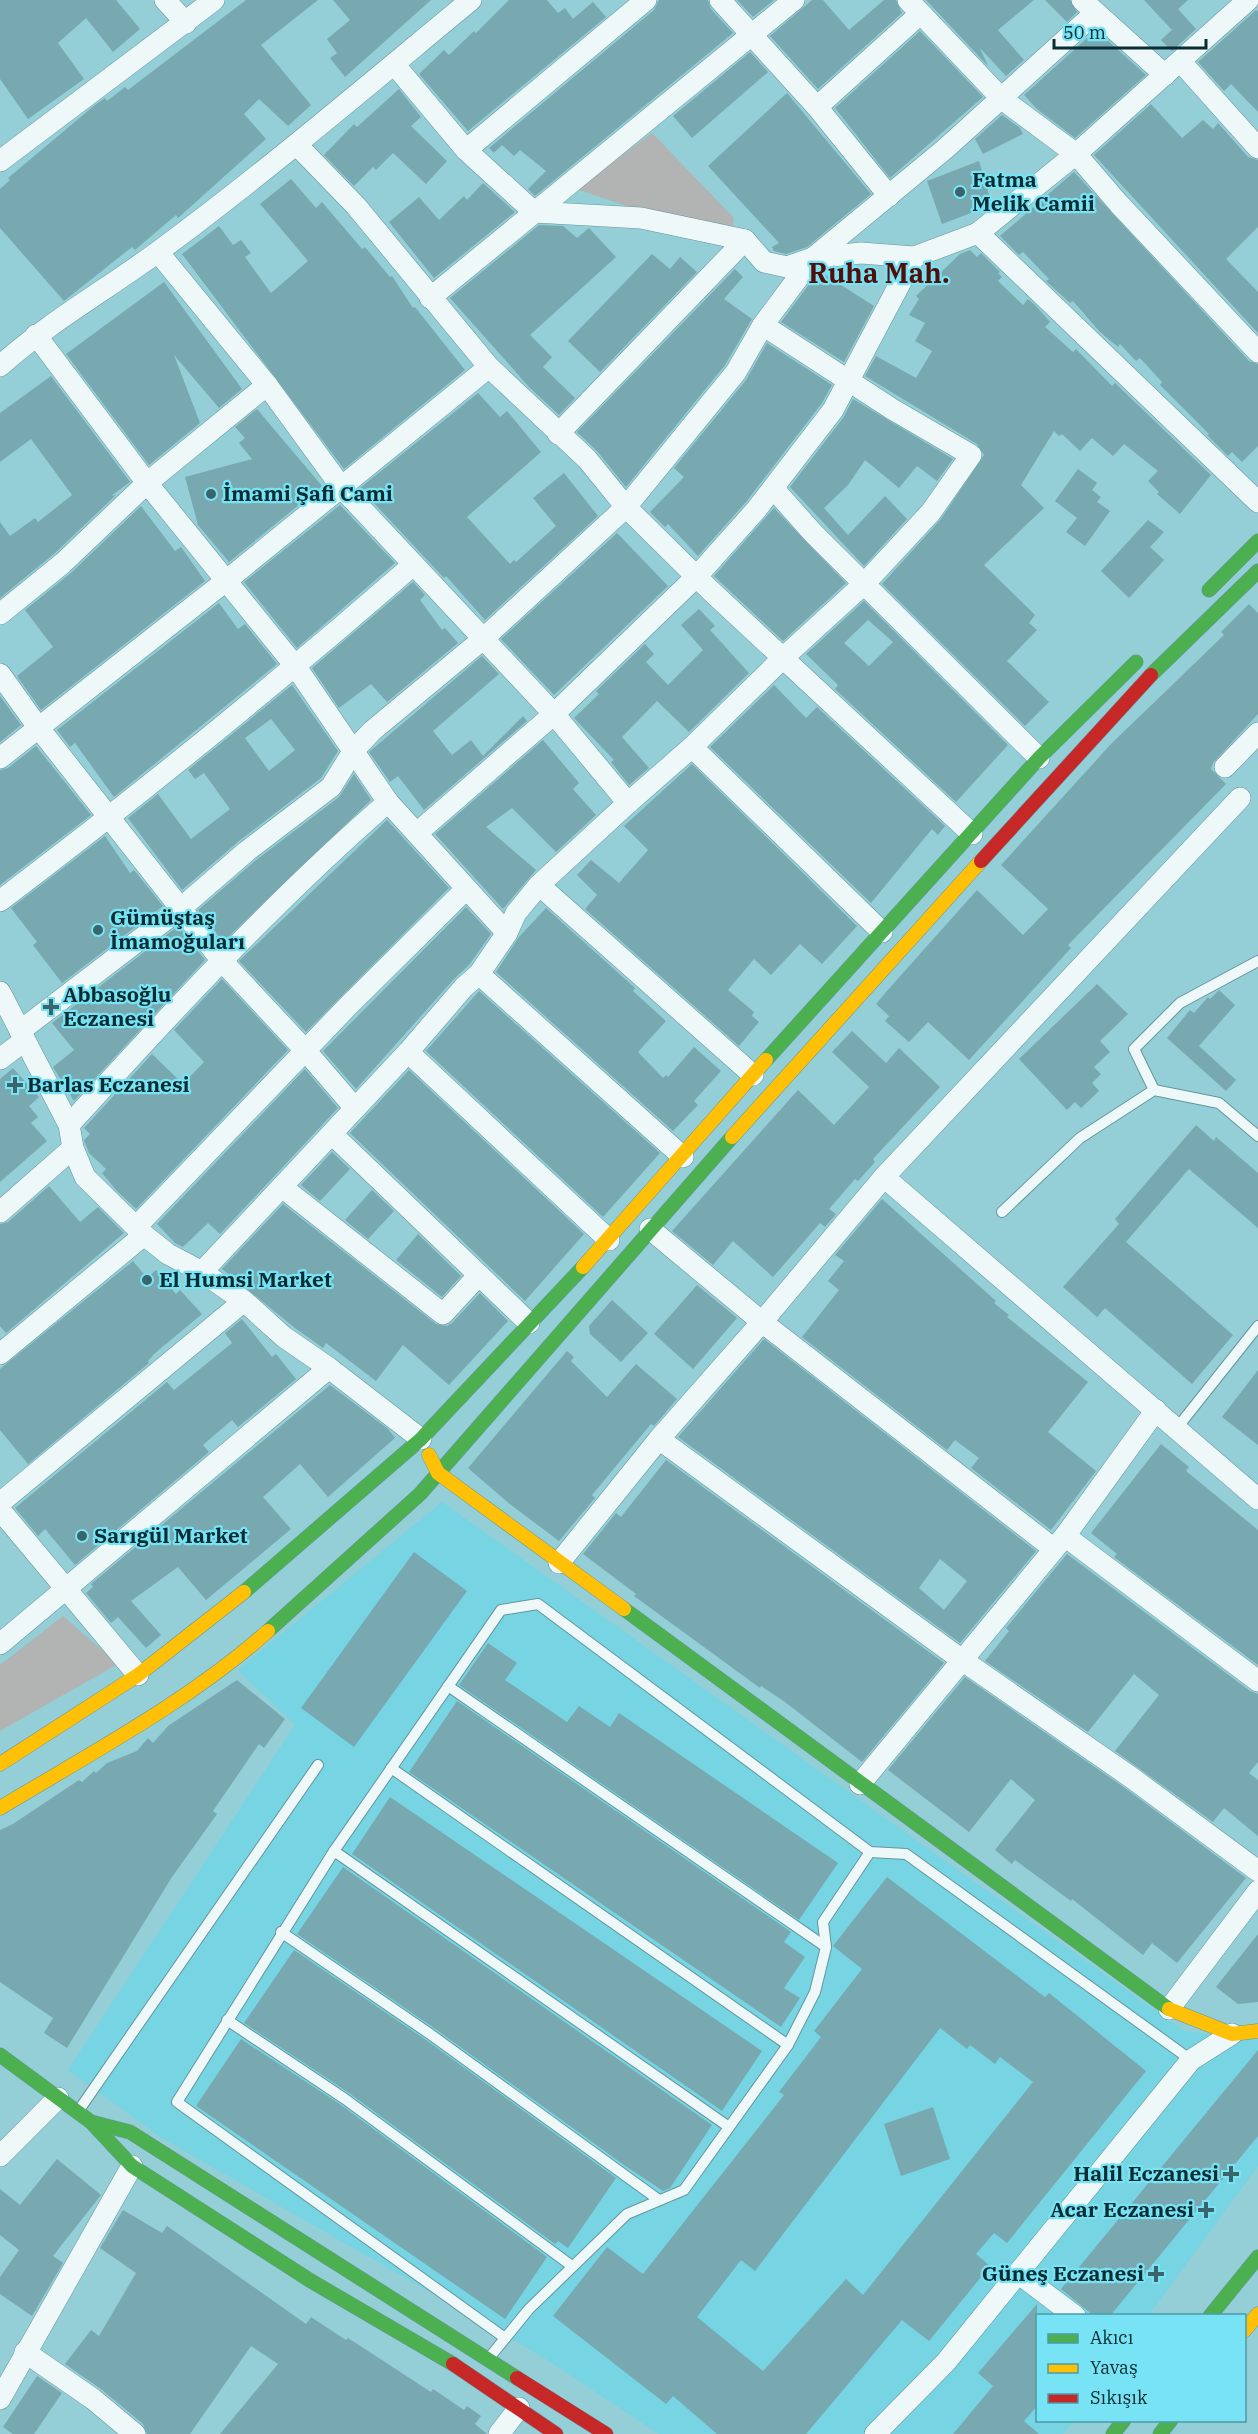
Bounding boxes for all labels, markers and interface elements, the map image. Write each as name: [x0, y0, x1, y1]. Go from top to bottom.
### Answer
scale bar: [1054, 12, 1206, 50]
text: 50 m: [1063, 21, 1106, 44]
place label: Fatma Melik Camii: [972, 165, 1095, 217]
marker: Fatma Melik Camii: [953, 185, 967, 199]
district label: Ruha Mah.: [808, 255, 950, 290]
place label: İmami Şafi Cami: [223, 479, 393, 507]
marker: İmami Şafi Cami: [204, 487, 218, 501]
place label: Gümüştaş İmamoğuları: [110, 903, 245, 955]
marker: Gümüştaş İmamoğuları: [91, 923, 105, 937]
place label: Abbasoğlu Eczanesi: [63, 980, 172, 1032]
marker: Abbasoğlu Eczanesi: [44, 1000, 58, 1014]
place label: Barlas Eczanesi: [27, 1070, 190, 1098]
marker: Barlas Eczanesi: [8, 1078, 22, 1092]
place label: El Humsi Market: [159, 1265, 332, 1293]
marker: El Humsi Market: [140, 1273, 154, 1287]
place label: Sarıgül Market: [94, 1521, 248, 1549]
marker: Sarıgül Market: [75, 1529, 89, 1543]
place label: Halil Eczanesi: [1073, 2159, 1219, 2187]
marker: Halil Eczanesi: [1224, 2167, 1238, 2181]
place label: Acar Eczanesi: [1050, 2195, 1194, 2223]
marker: Acar Eczanesi: [1199, 2203, 1213, 2217]
place label: Güneş Eczanesi: [982, 2259, 1144, 2287]
marker: Güneş Eczanesi: [1149, 2267, 1163, 2281]
legend: [1036, 2314, 1246, 2422]
text: Akıcı: [1090, 2326, 1134, 2349]
text: Yavaş: [1090, 2356, 1138, 2379]
text: Sıkışık: [1090, 2386, 1148, 2409]

